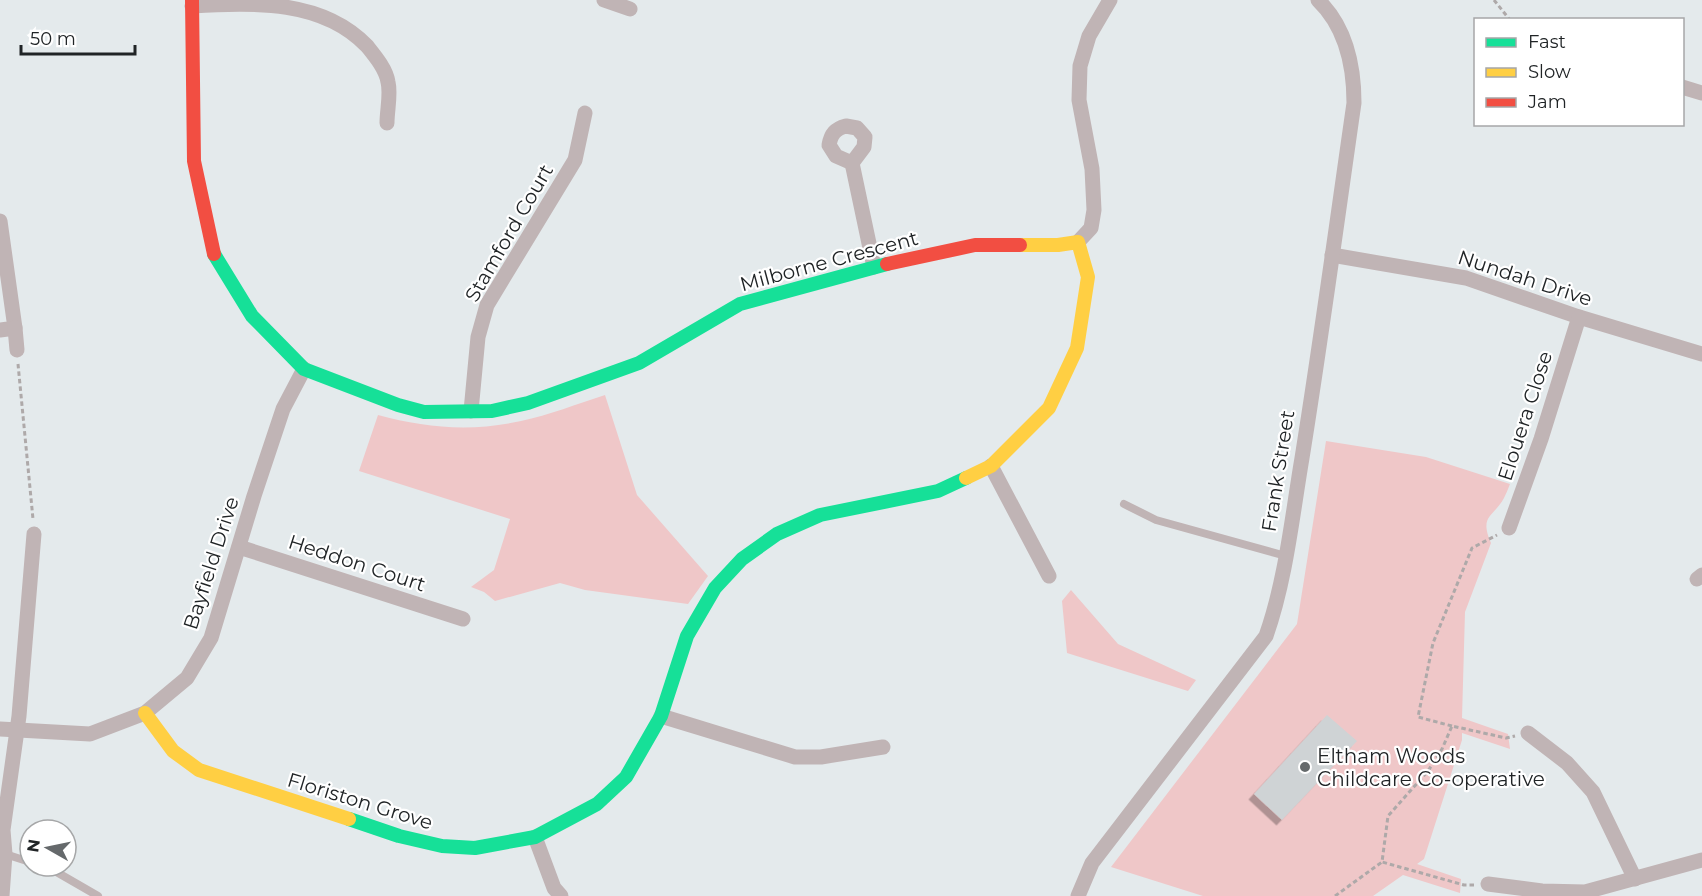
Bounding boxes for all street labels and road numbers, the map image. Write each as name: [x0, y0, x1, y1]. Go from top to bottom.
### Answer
street label: Stamford Court: [460, 160, 558, 306]
street label: Milborne Crescent: [737, 226, 921, 296]
street label: Nundah Drive: [1455, 245, 1595, 311]
street label: Elouera Close: [1493, 348, 1557, 484]
street label: Frank Street: [1257, 409, 1299, 533]
street label: Bayfield Drive: [178, 494, 244, 632]
street label: Heddon Court: [285, 530, 429, 596]
street label: Floriston Grove: [284, 767, 436, 835]

